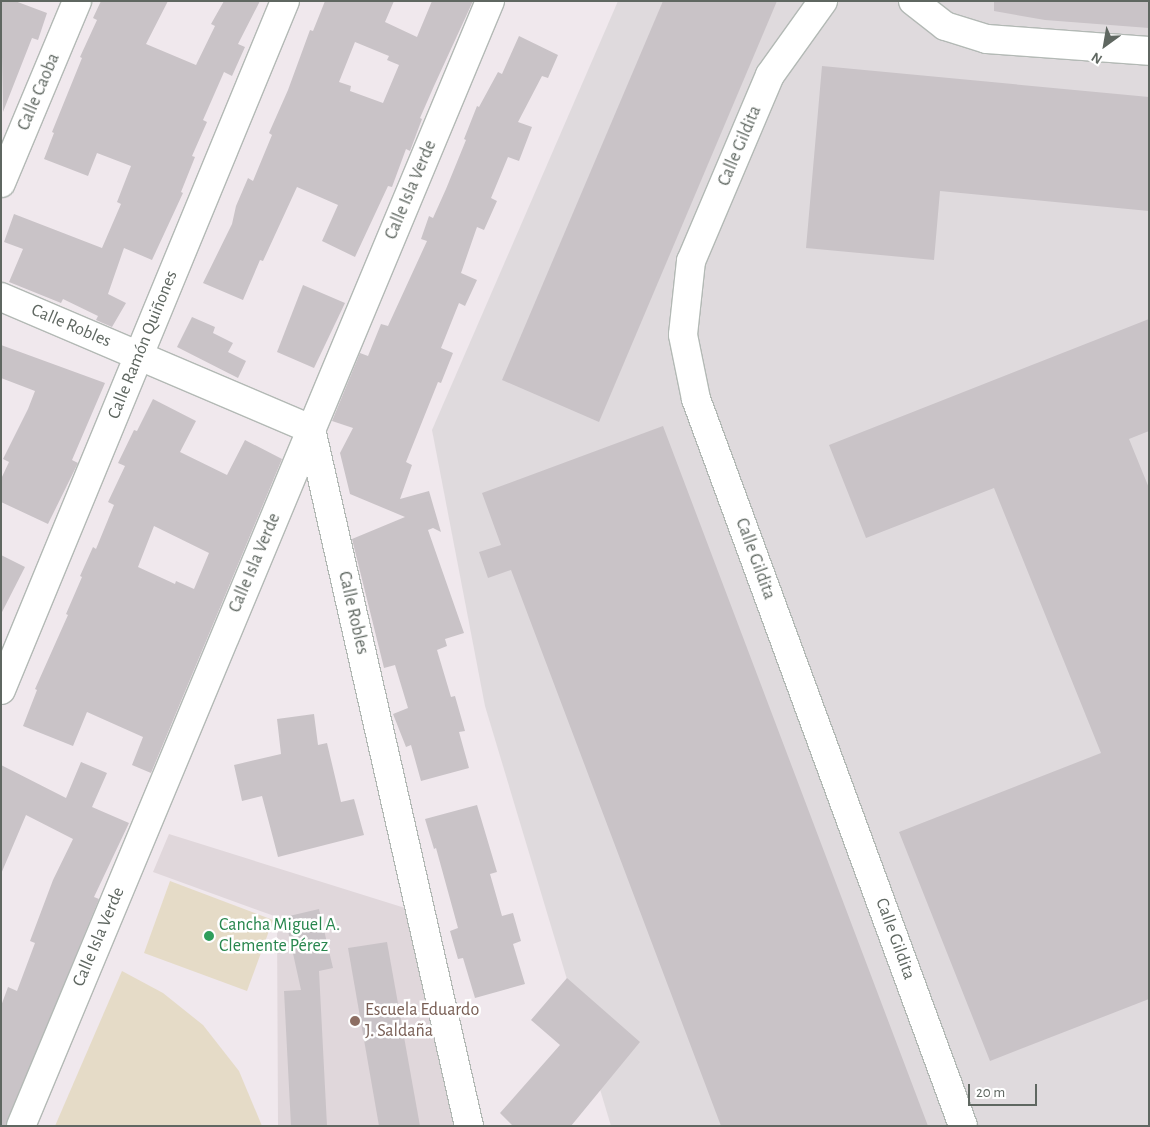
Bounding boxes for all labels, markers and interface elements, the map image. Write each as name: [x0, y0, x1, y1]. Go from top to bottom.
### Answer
north arrow: [1080, 20, 1130, 70]
text: N: [1089, 49, 1105, 66]
street label: Calle Caoba: [13, 50, 65, 134]
street label: Calle Gildita: [713, 103, 767, 189]
street label: Calle Isla Verde: [380, 137, 442, 243]
street label: Calle Ramón Quiñones: [103, 268, 183, 422]
street label: Calle Robles: [28, 300, 114, 352]
street label: Calle Isla Verde: [224, 510, 286, 616]
street label: Calle Gildita: [730, 515, 780, 603]
street label: Calle Robles: [333, 569, 373, 657]
street label: Calle Isla Verde: [68, 884, 130, 990]
street label: Calle Gildita: [870, 895, 920, 983]
place label: Cancha Miguel A. Clemente Pérez: [219, 915, 340, 958]
marker: Cancha Miguel A. Clemente Pérez: [203, 930, 215, 942]
place label: Escuela Eduardo J. Saldaña: [365, 1000, 479, 1042]
marker: Escuela Eduardo J. Saldaña: [349, 1015, 361, 1027]
scale bar: [970, 1074, 1039, 1106]
text: 20 m: [976, 1085, 1005, 1100]

